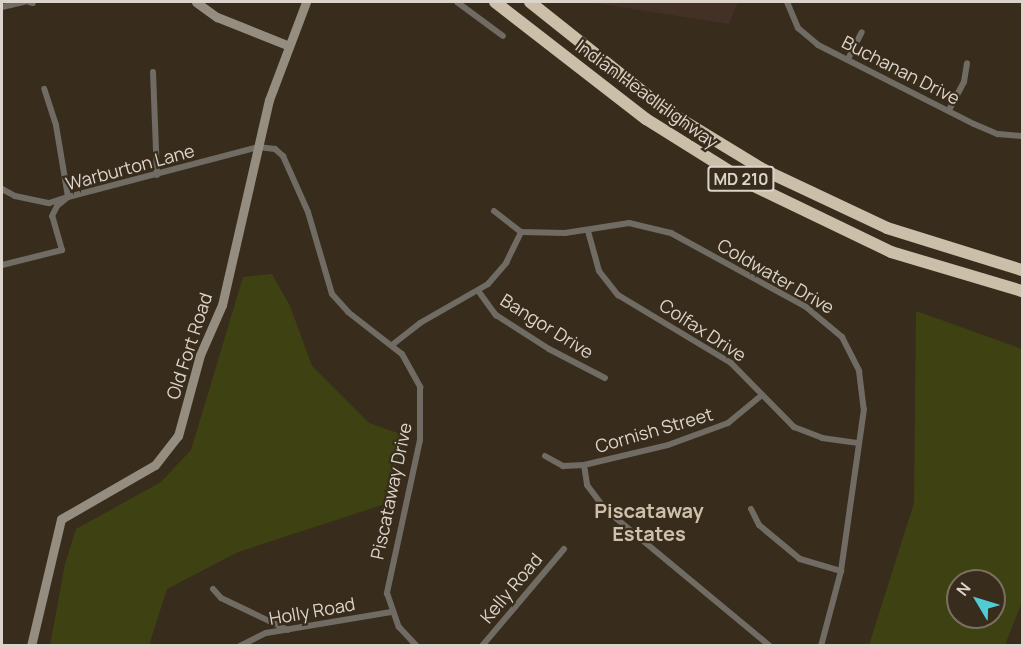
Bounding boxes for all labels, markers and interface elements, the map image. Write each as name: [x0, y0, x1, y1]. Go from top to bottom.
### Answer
street label: Buchanan Drive: [838, 31, 964, 109]
street label: Indian Head Highway: [571, 35, 723, 153]
street label: Warburton Lane: [63, 139, 197, 195]
road number: MD 210: [706, 166, 776, 192]
street label: Coldwater Drive: [714, 234, 838, 318]
street label: Bangor Drive: [497, 289, 597, 363]
street label: Old Fort Road: [162, 290, 216, 402]
street label: Colfax Drive: [656, 294, 750, 366]
street label: Cornish Street: [593, 403, 715, 457]
street label: Piscataway Drive: [366, 421, 416, 561]
district label: Piscataway Estates: [594, 499, 704, 546]
street label: Kelly Road: [476, 549, 546, 627]
north arrow: [946, 569, 1006, 629]
text: N: [951, 578, 976, 600]
street label: Holly Road: [267, 593, 357, 629]

